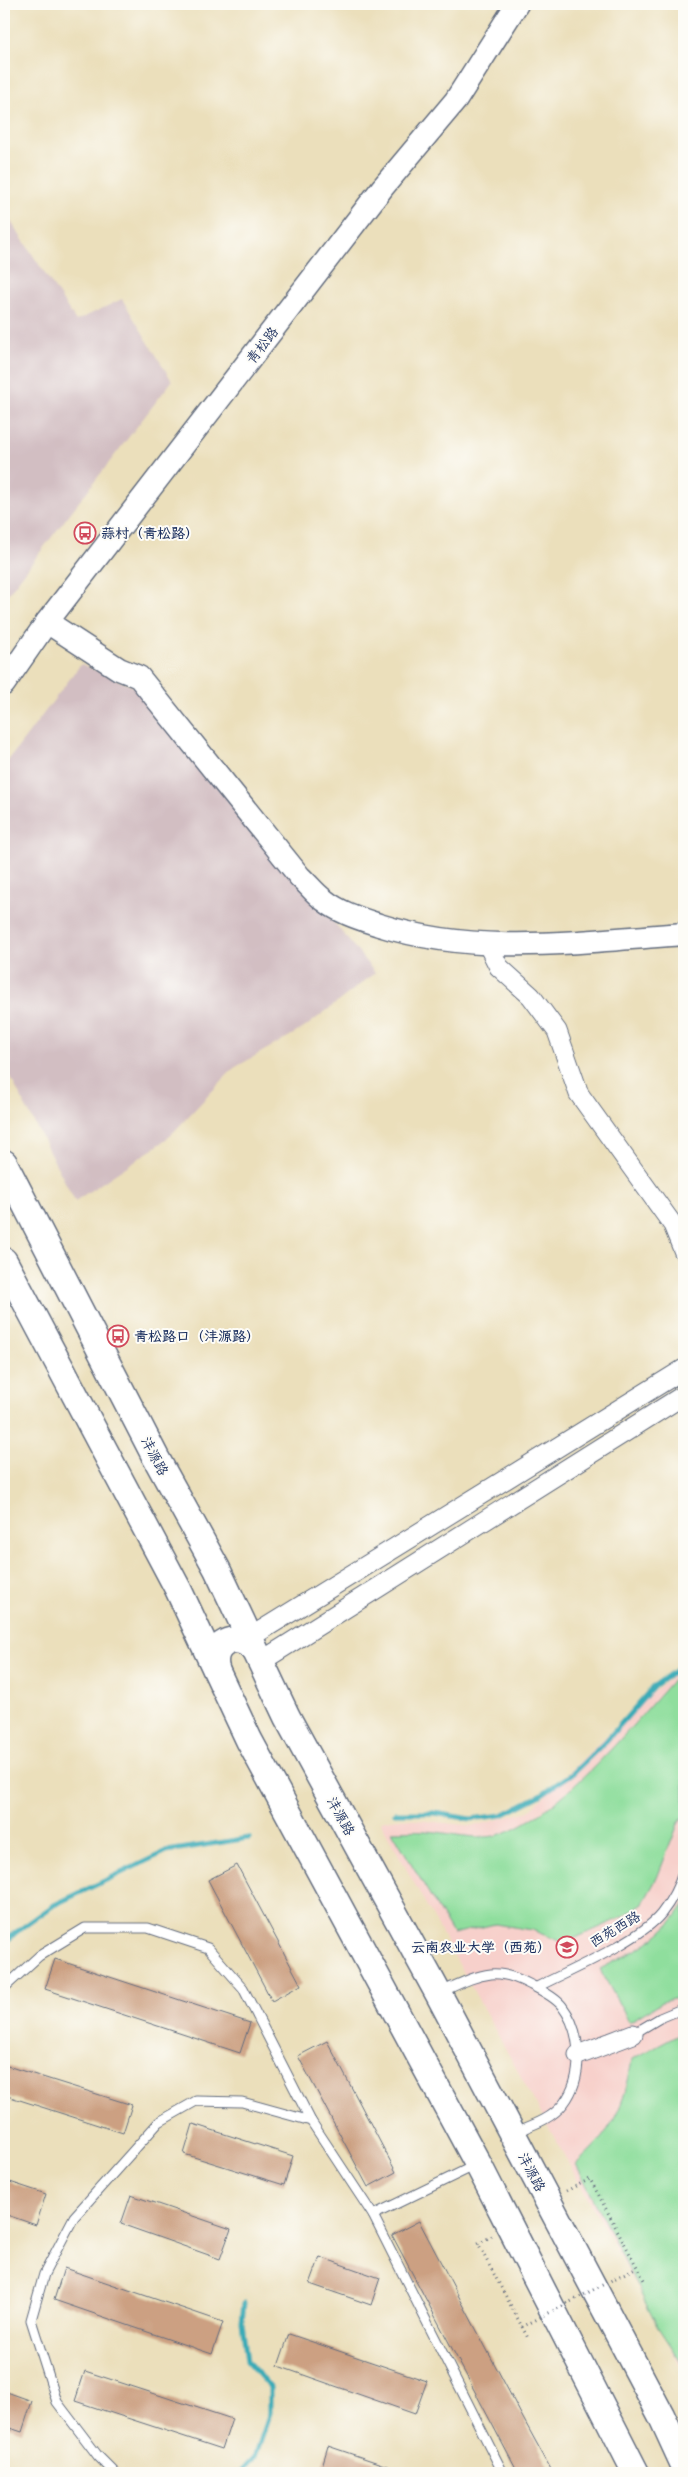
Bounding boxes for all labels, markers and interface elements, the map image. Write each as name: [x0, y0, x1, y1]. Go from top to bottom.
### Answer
street label: 青松路: [242, 323, 282, 367]
bus stop icon: 蒜村（青松路）: [73, 521, 97, 545]
place label: 蒜村（青松路）: [101, 524, 199, 542]
bus stop icon: 青松路口（沣源路）: [106, 1324, 130, 1348]
place label: 青松路口（沣源路）: [134, 1327, 260, 1345]
street label: 沣源路: [137, 1433, 173, 1479]
street label: 沣源路: [323, 1793, 359, 1839]
street label: 西苑西路: [586, 1907, 644, 1951]
school or university icon: 云南农业大学（西苑）: [555, 1935, 579, 1959]
place label: 云南农业大学（西苑）: [411, 1938, 551, 1956]
street label: 沣源路: [514, 2149, 550, 2195]

